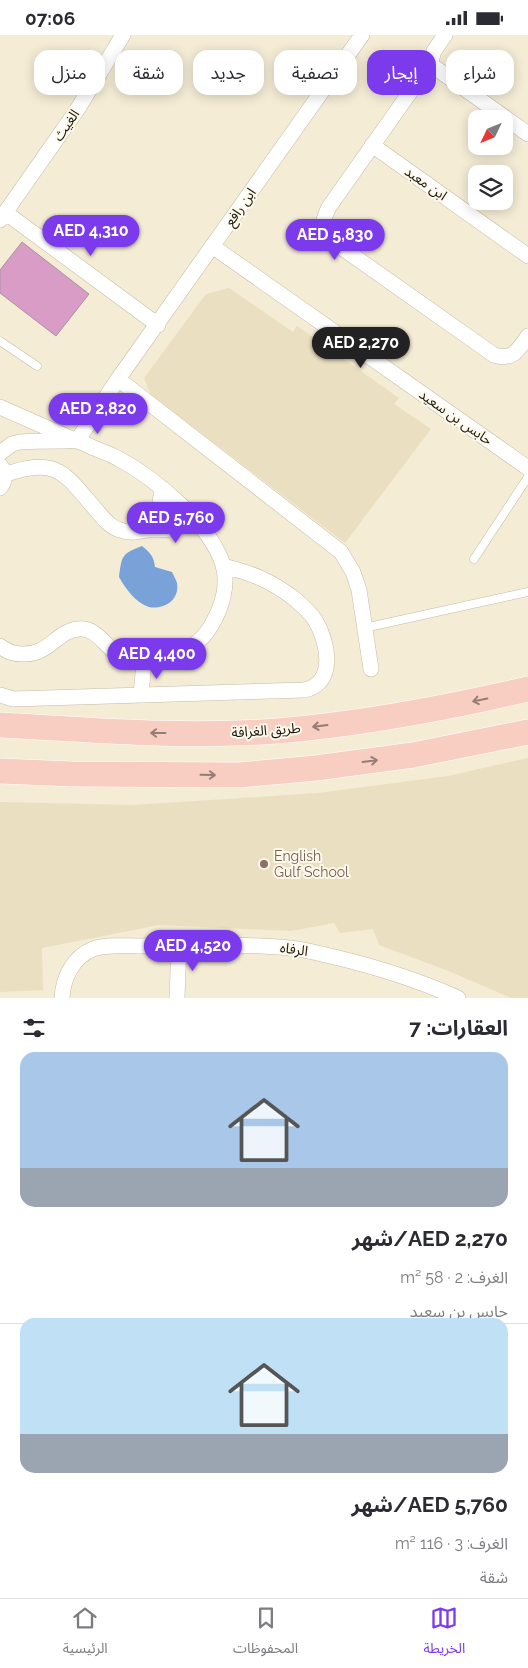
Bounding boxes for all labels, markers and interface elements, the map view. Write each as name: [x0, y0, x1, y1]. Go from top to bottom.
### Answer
text: 07:06: [25, 7, 75, 29]
chip: منزل: [34, 50, 105, 95]
chip: شقة: [115, 50, 183, 95]
chip: جديد: [193, 50, 264, 95]
chip: تصفية: [274, 50, 357, 95]
chip: إيجار: [367, 50, 436, 95]
chip: شراء: [446, 50, 514, 95]
street label: الغيث: [50, 106, 82, 144]
north arrow: [468, 110, 512, 155]
map controls: [468, 110, 513, 210]
street label: ابن معبد: [401, 163, 450, 204]
button: layers: [468, 165, 513, 210]
street label: ابن رافع: [221, 185, 261, 231]
pin: AED 4,310: [34, 215, 148, 257]
pin: AED 5,830: [278, 219, 392, 261]
text: AED 4,310: [53, 221, 129, 240]
text: AED 5,830: [297, 225, 373, 244]
pin: AED 2,270: [304, 327, 418, 369]
text: AED 2,270: [323, 333, 399, 352]
street label: حابس بن سعيد: [416, 386, 496, 449]
pin: AED 2,820: [41, 393, 155, 435]
text: AED 2,820: [60, 399, 136, 418]
pin: AED 5,760: [119, 501, 233, 544]
text: AED 5,760: [138, 508, 214, 527]
pin: AED 4,400: [100, 637, 214, 680]
text: AED 4,400: [118, 644, 196, 663]
one-way arrow: [473, 695, 489, 705]
street label: طريق الغرافة: [231, 720, 301, 742]
one-way arrow: [312, 721, 328, 731]
one-way arrow: [150, 728, 166, 738]
one-way arrow: [362, 756, 378, 766]
one-way arrow: [200, 770, 216, 780]
place label: English Gulf School: [274, 848, 349, 880]
marker: English Gulf School: [258, 858, 270, 870]
pin: AED 4,520: [136, 929, 250, 972]
text: AED 4,520: [155, 936, 231, 955]
street label: الرفاه: [279, 939, 309, 960]
icon: filters: [20, 1014, 48, 1042]
text: العقارات: 7: [409, 1015, 508, 1040]
icon: home: [219, 1085, 309, 1175]
text: AED 2,270/شهر: [352, 1226, 508, 1251]
text: الغرف: 2 · 58 m²: [400, 1268, 508, 1287]
text: حابس بن سعيد: [410, 1302, 508, 1321]
icon: home: [219, 1350, 309, 1440]
text: AED 5,760/شهر: [352, 1492, 508, 1517]
text: الغرف: 3 · 116 m²: [395, 1534, 508, 1553]
text: شقة: [480, 1568, 508, 1587]
tab: الرئيسية: [63, 1604, 108, 1663]
tab: المحفوظات: [233, 1604, 298, 1663]
tab: الخريطة: [423, 1604, 465, 1663]

